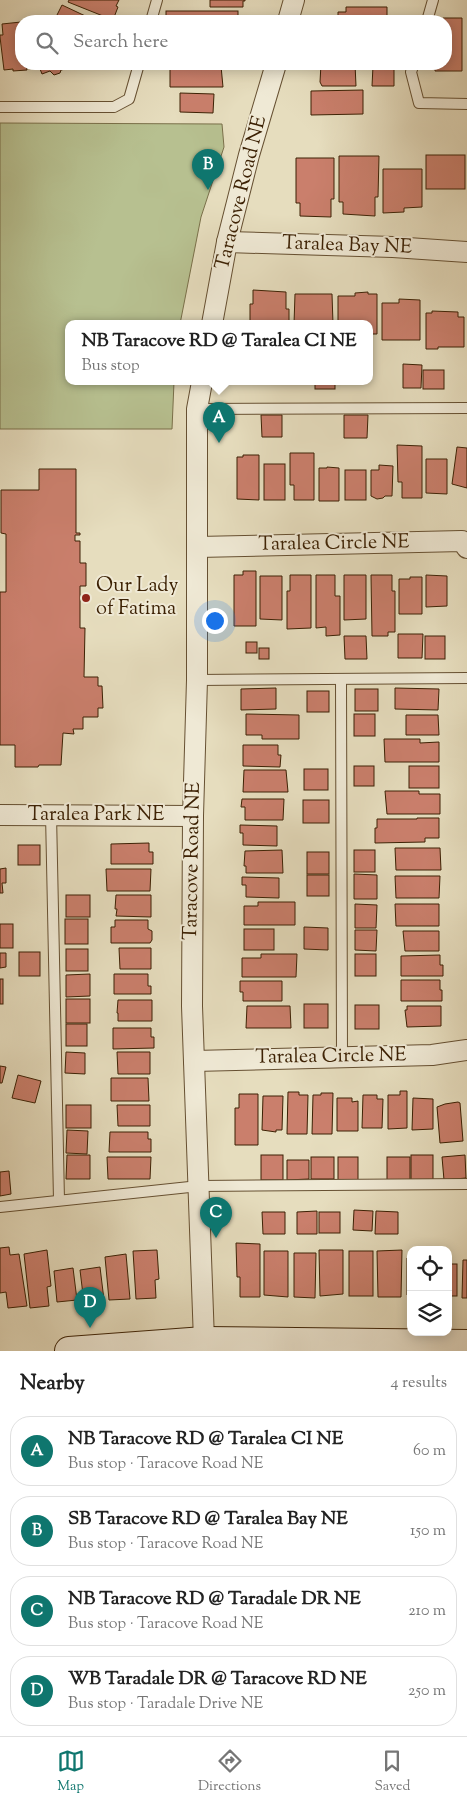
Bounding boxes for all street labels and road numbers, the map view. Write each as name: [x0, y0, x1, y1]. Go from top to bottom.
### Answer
street label: Taracove Road NE: [209, 113, 275, 273]
street label: Taralea Bay NE: [282, 229, 412, 263]
street label: Taralea Circle NE: [258, 528, 410, 560]
street label: Taracove Road NE: [177, 782, 209, 940]
street label: Taralea Park NE: [28, 801, 164, 830]
street label: Taralea Circle NE: [255, 1041, 407, 1073]

